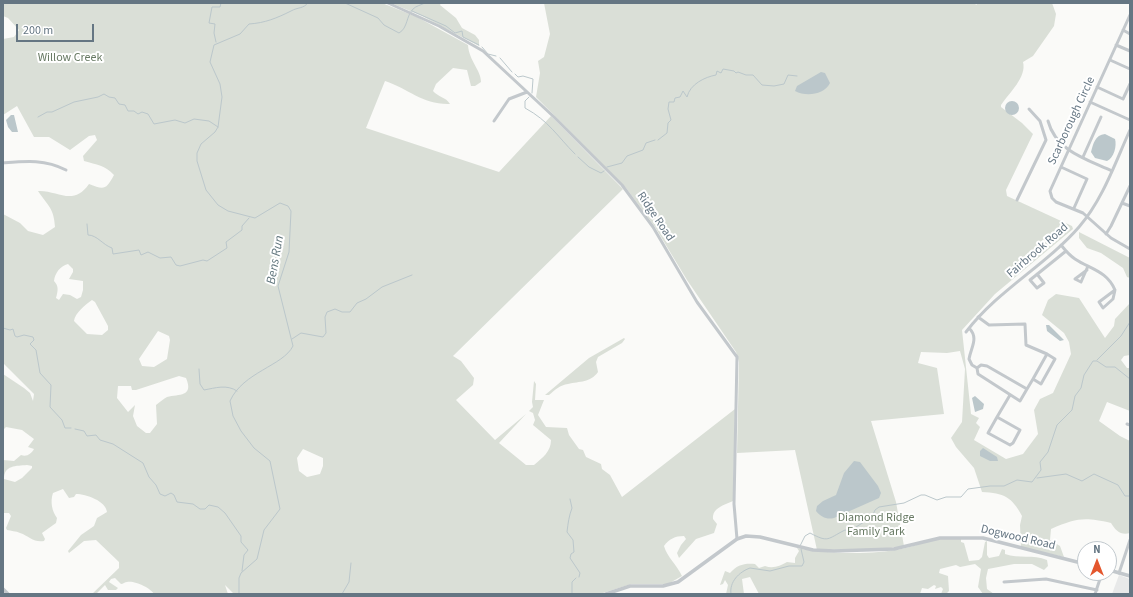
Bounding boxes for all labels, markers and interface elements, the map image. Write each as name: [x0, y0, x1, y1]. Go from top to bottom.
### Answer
scale bar: [18, 16, 96, 42]
text: 200 m: [23, 22, 53, 39]
park label: Willow Creek: [38, 51, 102, 65]
street label: Scarborough Circle: [1045, 75, 1099, 167]
street label: Ridge Road: [633, 190, 677, 244]
street label: Fairbrook Road: [1004, 220, 1072, 282]
water label: Bens Run: [264, 234, 288, 286]
park label: Diamond Ridge Family Park: [838, 511, 914, 539]
street label: Dogwood Road: [979, 522, 1057, 554]
north arrow: [1077, 541, 1117, 581]
text: N: [1093, 542, 1101, 557]

